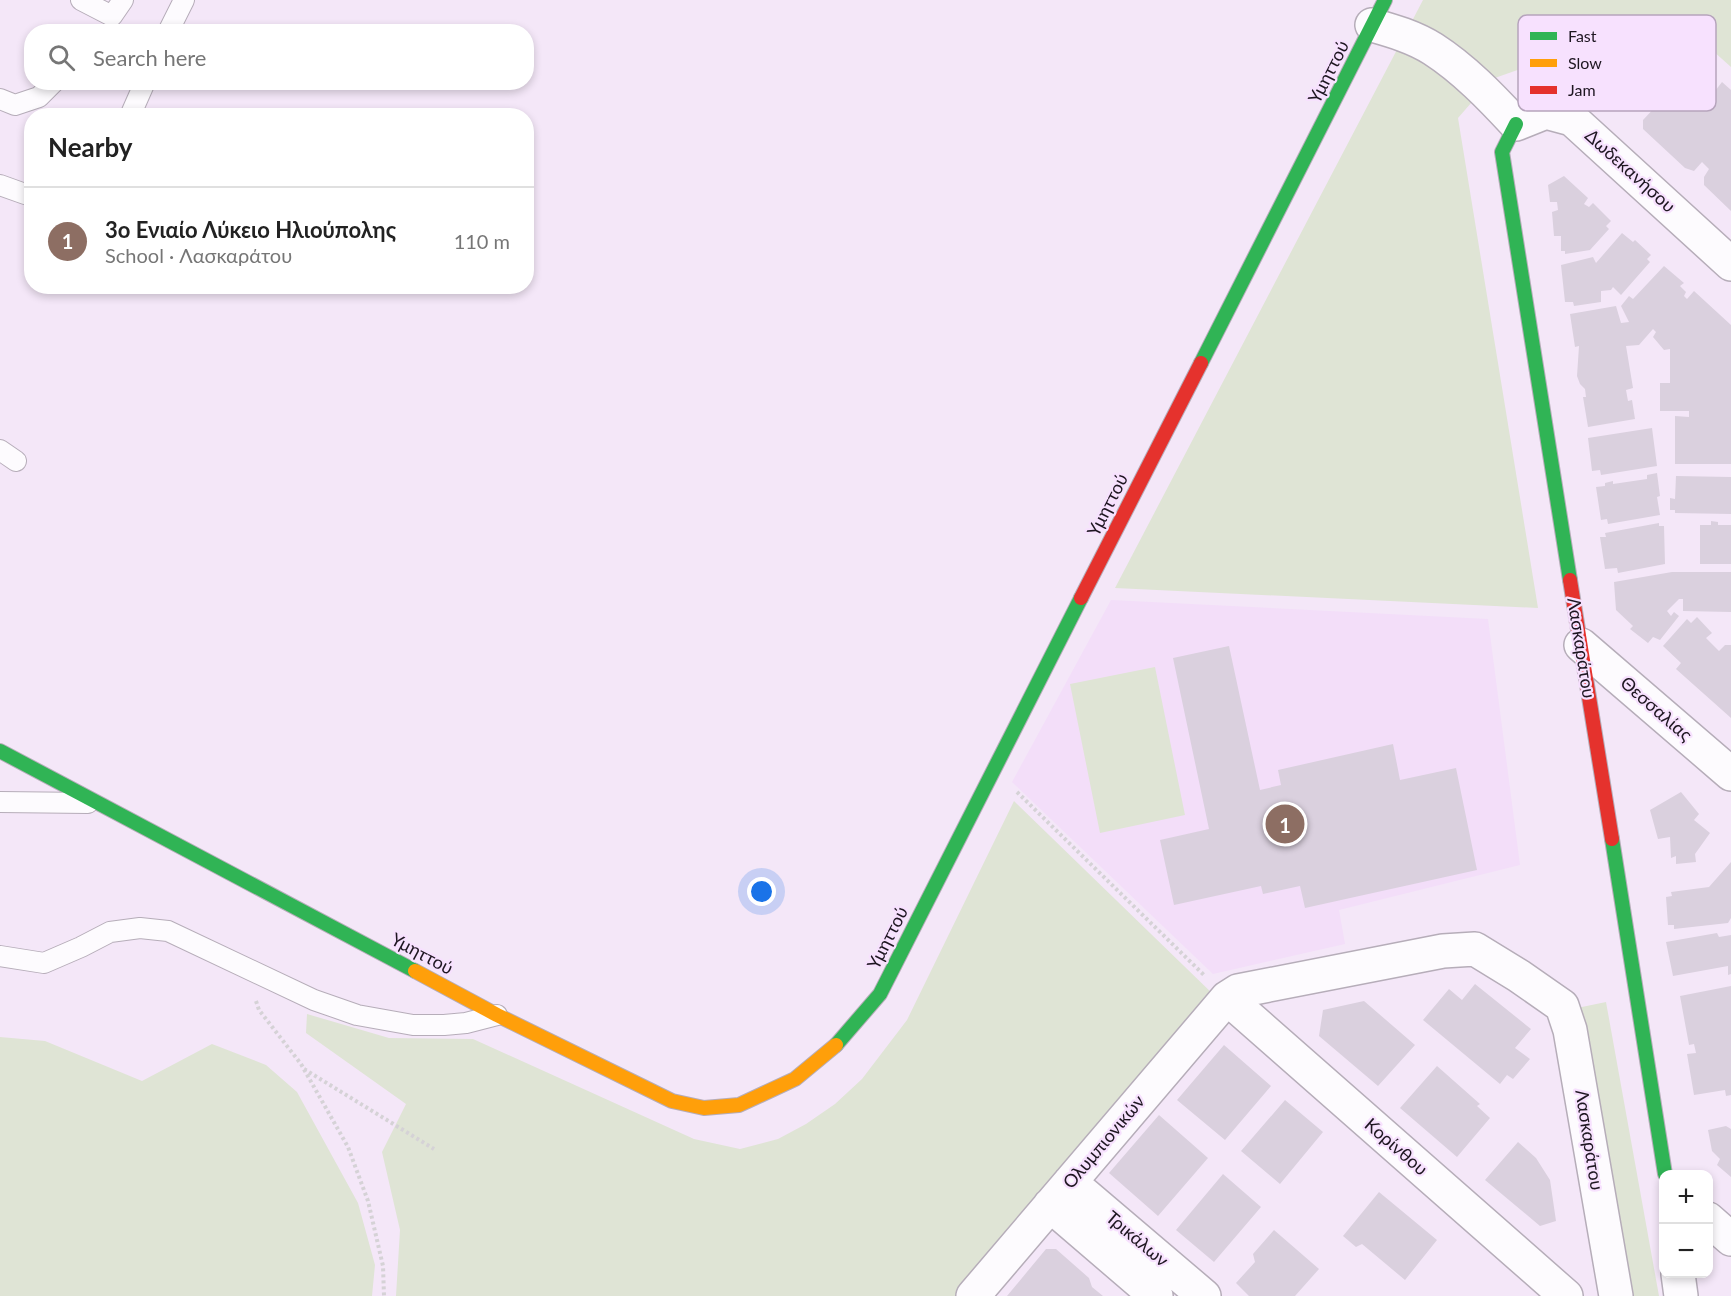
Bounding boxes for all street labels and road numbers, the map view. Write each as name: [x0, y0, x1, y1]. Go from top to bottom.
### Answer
street label: Υμηττού: [1303, 37, 1353, 107]
street label: Δωδεκανήσου: [1581, 124, 1680, 217]
street label: Υμηττού: [1082, 470, 1132, 540]
street label: Λασκαράτου: [1563, 596, 1601, 700]
street label: Θεσσαλίας: [1616, 671, 1698, 746]
street label: Υμηττού: [862, 903, 912, 973]
street label: Υμηττού: [388, 928, 457, 979]
street label: Λασκαράτου: [1571, 1088, 1609, 1192]
street label: Ολυμπιονικών: [1058, 1090, 1149, 1193]
street label: Κορίνθου: [1361, 1113, 1433, 1180]
street label: Τρικάλων: [1102, 1206, 1173, 1271]

